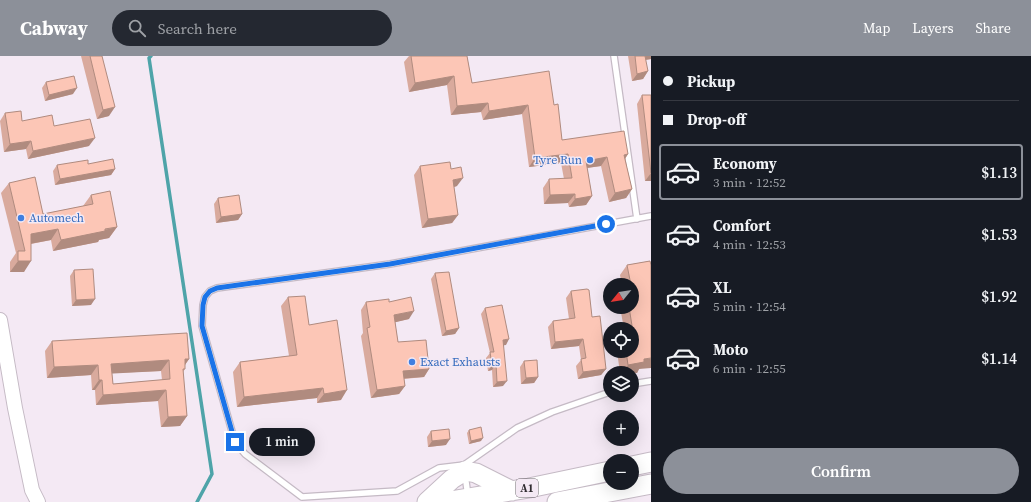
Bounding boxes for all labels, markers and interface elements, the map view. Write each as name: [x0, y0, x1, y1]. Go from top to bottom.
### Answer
search box: [112, 10, 392, 46]
text: Cabway: [20, 15, 88, 41]
icon: search: [126, 17, 148, 39]
text: Search here: [158, 18, 237, 39]
text: Map: [863, 18, 890, 38]
text: Layers: [912, 18, 954, 38]
text: Share: [976, 18, 1011, 38]
text: Pickup: [687, 71, 735, 92]
text: Drop-off: [687, 109, 746, 130]
place label: Tyre Run: [533, 152, 582, 168]
text: Economy: [713, 153, 777, 174]
icon: car: [665, 154, 701, 190]
marker: Tyre Run: [585, 155, 595, 165]
text: $1.13: [981, 162, 1017, 183]
text: 3 min · 12:52: [713, 174, 786, 191]
place label: Automech: [29, 210, 84, 226]
marker: Automech: [16, 213, 26, 223]
route start: [597, 215, 615, 233]
text: Comfort: [713, 215, 771, 236]
icon: car: [665, 216, 701, 252]
text: $1.53: [981, 224, 1017, 245]
text: 4 min · 12:53: [713, 236, 786, 253]
text: XL: [713, 277, 732, 298]
north arrow: [603, 278, 639, 314]
map controls: [603, 278, 639, 490]
icon: car: [665, 278, 701, 314]
text: $1.92: [981, 286, 1017, 307]
text: 5 min · 12:54: [713, 298, 786, 315]
button: locate: [603, 322, 639, 358]
text: Moto: [713, 339, 748, 360]
icon: car: [665, 340, 701, 376]
text: $1.14: [981, 348, 1017, 369]
place label: Exact Exhausts: [420, 354, 500, 370]
marker: Exact Exhausts: [407, 357, 417, 367]
text: 6 min · 12:55: [713, 360, 786, 377]
button: layers: [603, 366, 639, 402]
button: +: [603, 410, 639, 446]
callout: 1 min: [249, 428, 315, 456]
route end: [226, 433, 244, 451]
text: 1 min: [265, 433, 299, 450]
button: Confirm: [663, 448, 1019, 494]
button: −: [603, 454, 639, 490]
road number: A1: [516, 479, 538, 497]

